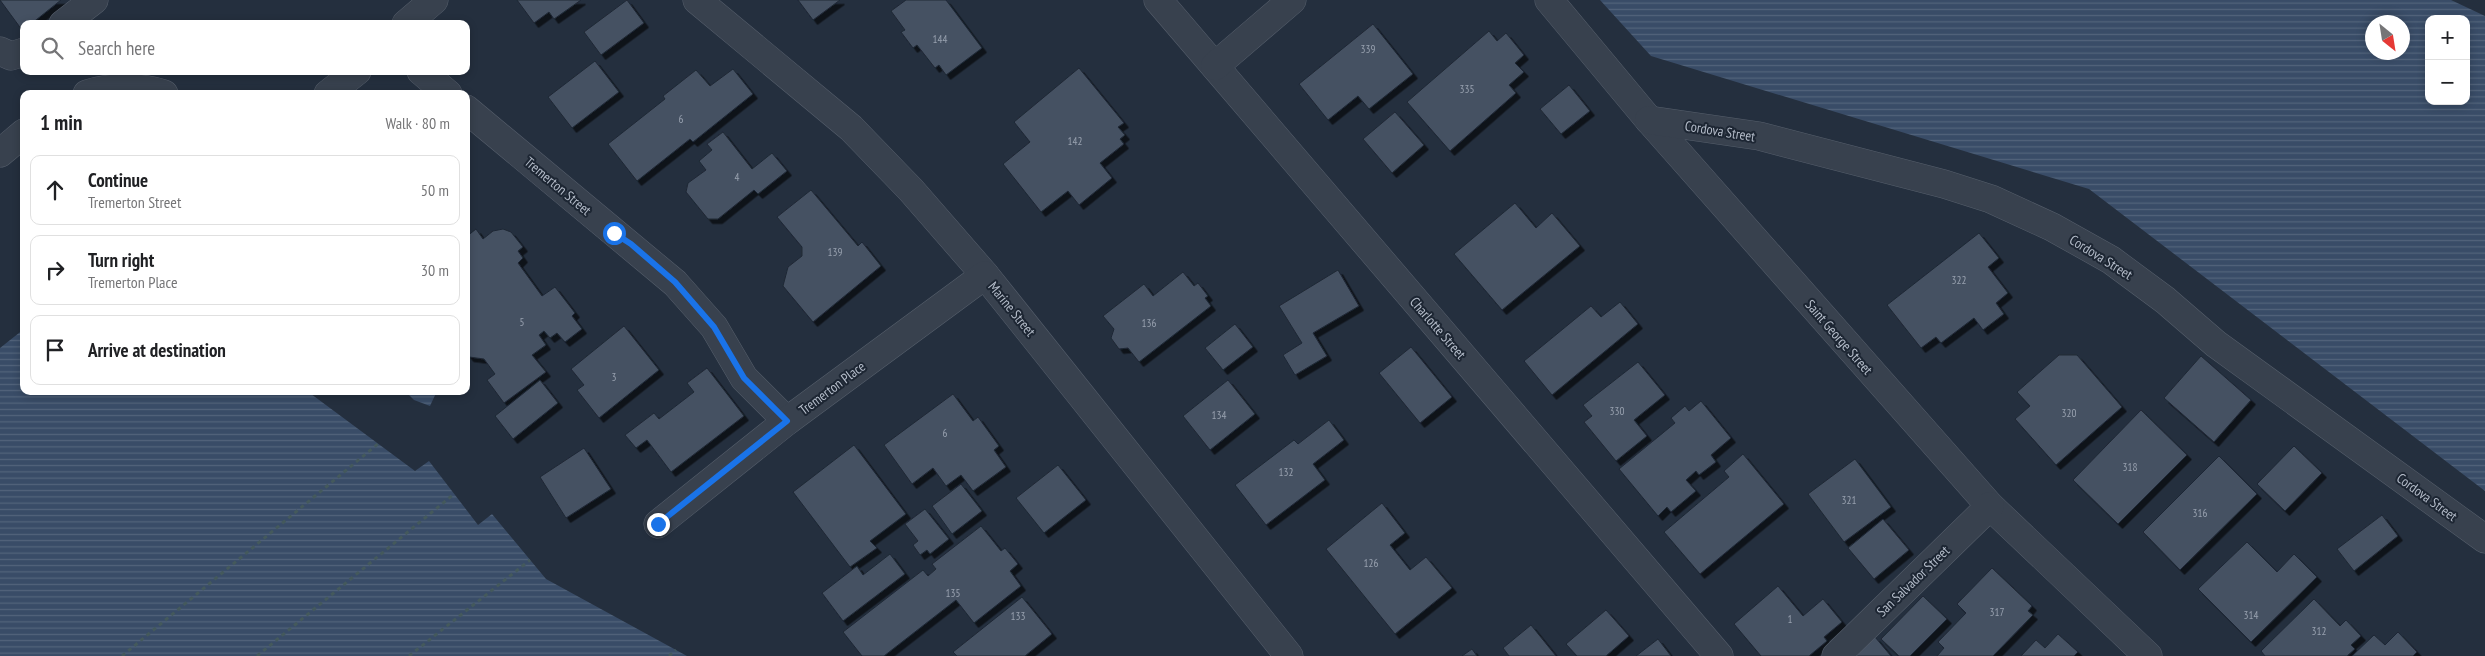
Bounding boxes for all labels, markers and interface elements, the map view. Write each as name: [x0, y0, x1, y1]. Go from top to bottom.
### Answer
north arrow: [2365, 15, 2410, 60]
map controls: [2425, 15, 2470, 105]
button: +: [2425, 15, 2470, 60]
search box: [20, 20, 470, 75]
house number: 144: [933, 32, 947, 46]
icon: search: [38, 34, 66, 62]
text: Search here: [78, 36, 155, 60]
house number: 339: [1361, 42, 1375, 56]
button: −: [2425, 60, 2470, 105]
house number: 335: [1460, 82, 1474, 96]
text: 1 min: [40, 109, 82, 136]
house number: 6: [679, 112, 684, 126]
text: Walk · 80 m: [385, 113, 450, 133]
street label: Cordova Street: [1684, 117, 1757, 145]
house number: 142: [1068, 134, 1082, 148]
street label: Tremerton Street: [521, 153, 595, 219]
text: Continue: [88, 168, 148, 192]
house number: 4: [735, 170, 740, 184]
icon: ahead: [41, 176, 69, 204]
text: 50 m: [421, 180, 449, 200]
text: Tremerton Street: [88, 192, 181, 212]
route start: [603, 222, 626, 245]
street label: Cordova Street: [2066, 231, 2136, 283]
house number: 139: [828, 245, 842, 259]
text: Turn right: [88, 248, 154, 272]
icon: right: [41, 256, 69, 284]
text: 30 m: [421, 260, 449, 280]
text: Tremerton Place: [88, 272, 178, 292]
house number: 322: [1952, 273, 1966, 287]
street label: Marine Street: [984, 278, 1040, 340]
street label: Charlotte Street: [1406, 293, 1470, 363]
street label: Saint George Street: [1801, 296, 1877, 378]
house number: 5: [520, 315, 525, 329]
house number: 136: [1142, 316, 1156, 330]
icon: arrive: [41, 336, 69, 364]
text: Arrive at destination: [88, 338, 226, 362]
street label: Tremerton Place: [795, 357, 869, 419]
house number: 3: [612, 370, 617, 384]
house number: 330: [1610, 404, 1624, 418]
house number: 320: [2062, 406, 2076, 420]
house number: 134: [1212, 408, 1226, 422]
house number: 6: [943, 426, 948, 440]
house number: 318: [2123, 460, 2137, 474]
house number: 132: [1279, 465, 1293, 479]
street label: Cordova Street: [2393, 469, 2461, 525]
house number: 321: [1842, 493, 1856, 507]
house number: 316: [2193, 506, 2207, 520]
route end: [647, 513, 670, 536]
street label: San Salvador Street: [1873, 542, 1953, 620]
house number: 126: [1364, 556, 1378, 570]
house number: 135: [946, 586, 960, 600]
house number: 317: [1990, 605, 2004, 619]
house number: 314: [2244, 608, 2258, 622]
house number: 133: [1011, 609, 1025, 623]
house number: 1: [1788, 612, 1793, 626]
house number: 312: [2312, 624, 2326, 638]

